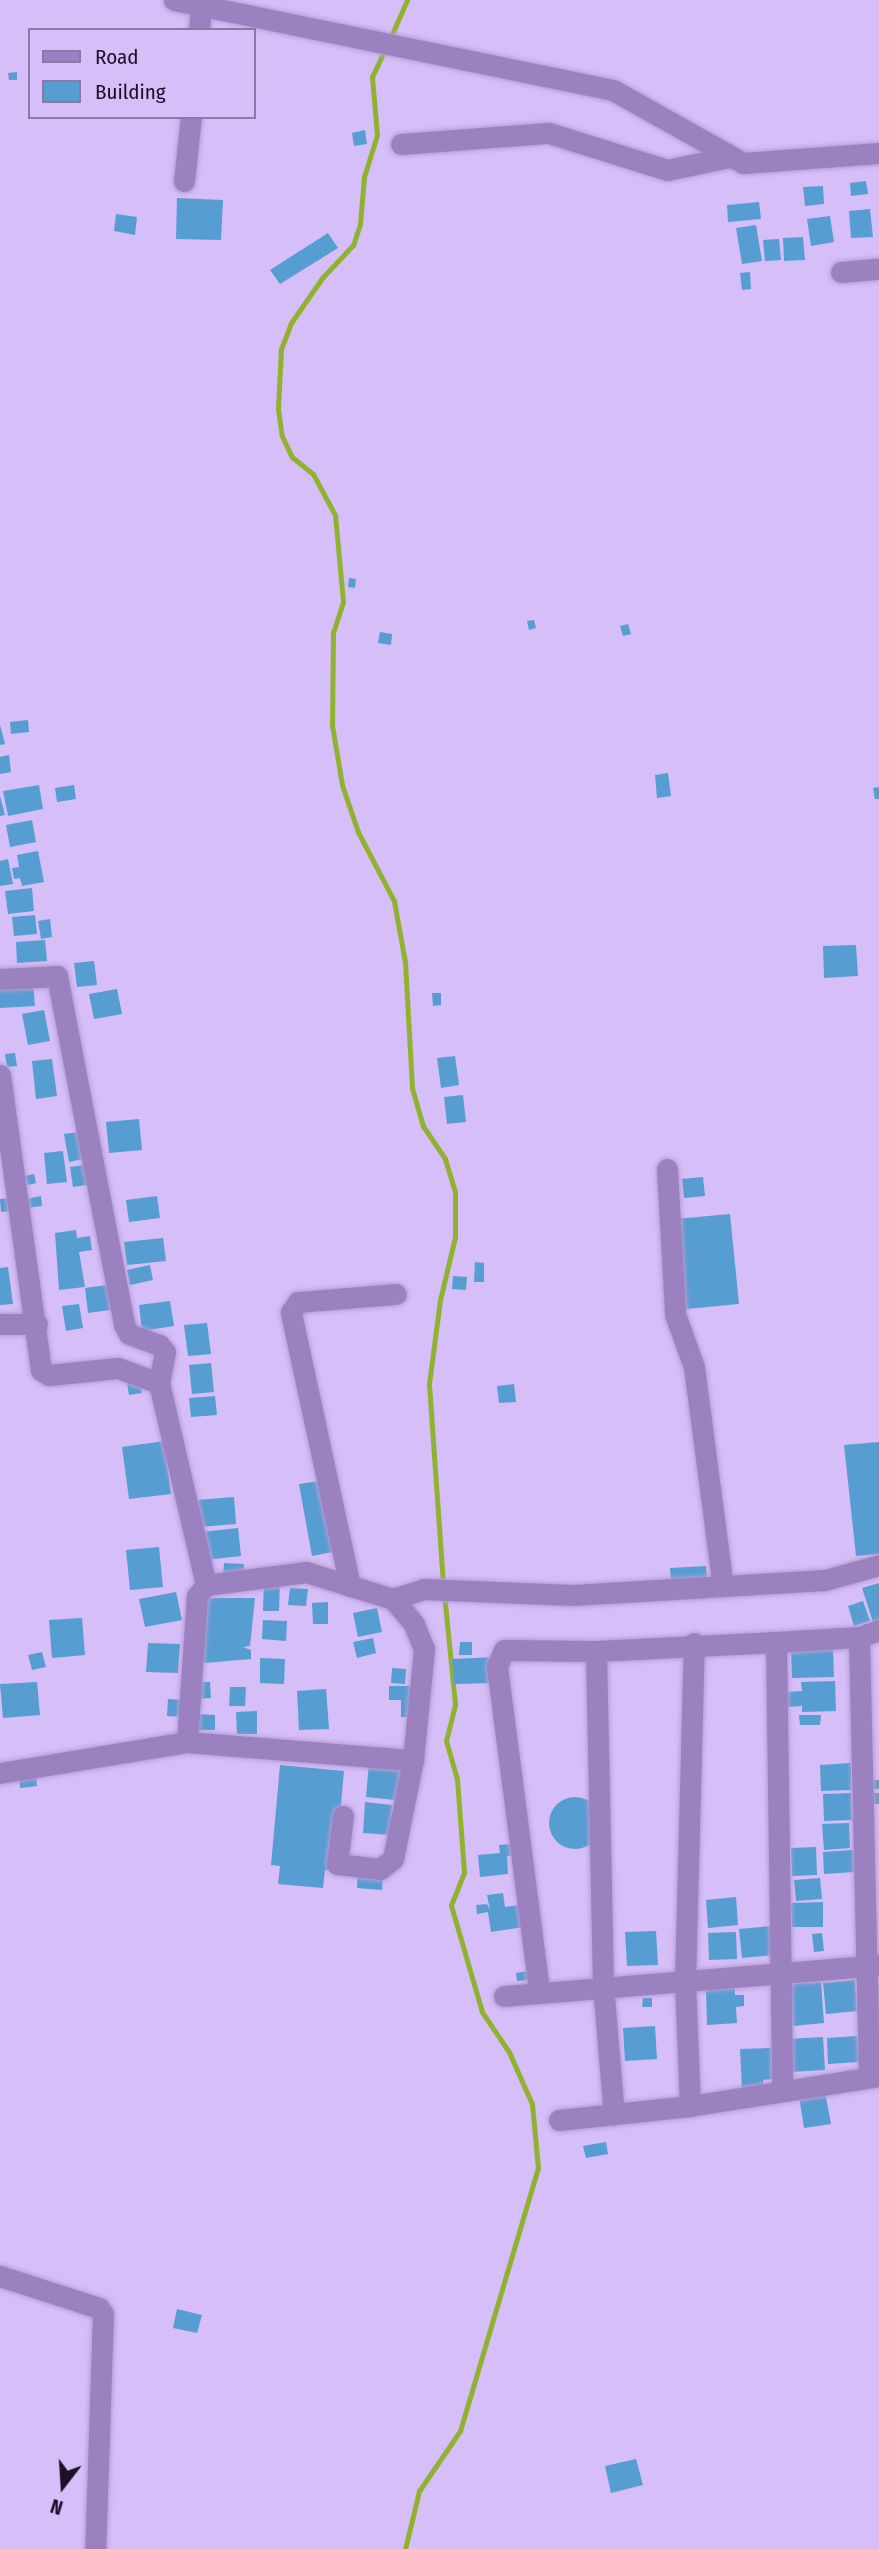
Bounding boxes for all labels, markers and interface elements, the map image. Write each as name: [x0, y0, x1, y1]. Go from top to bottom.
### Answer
legend: [28, 28, 256, 119]
text: Road: [95, 44, 139, 70]
text: Building: [95, 79, 166, 105]
north arrow: [28, 2451, 98, 2521]
text: N: [48, 2494, 66, 2519]

